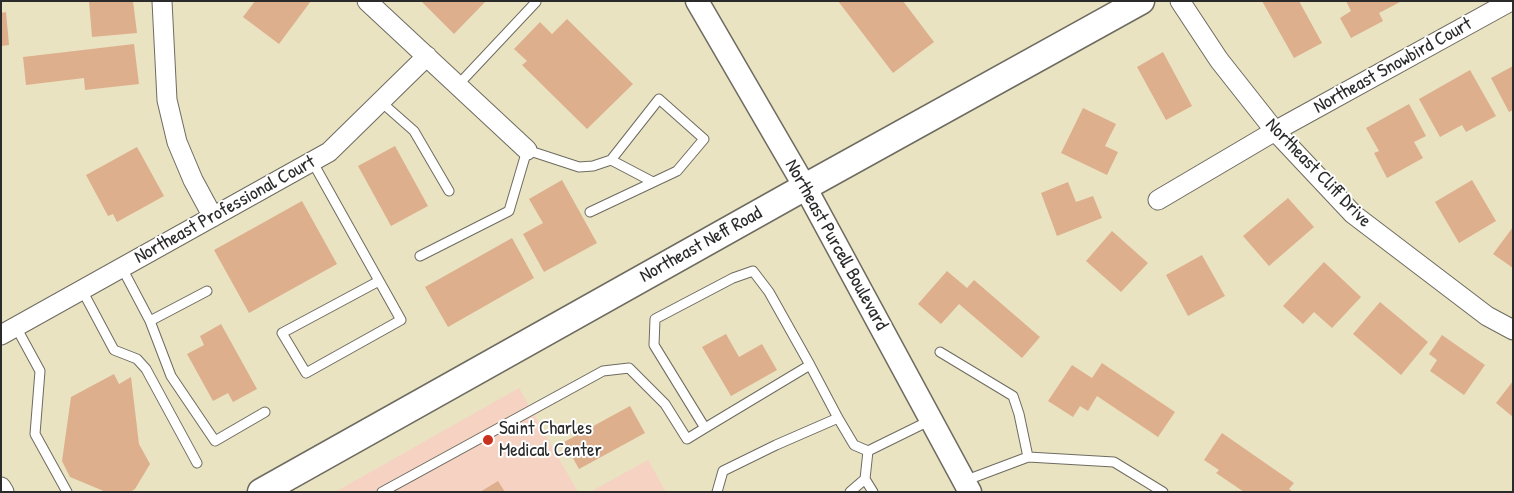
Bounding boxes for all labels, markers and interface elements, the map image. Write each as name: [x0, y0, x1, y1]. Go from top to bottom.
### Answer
street label: Northeast Snowbird Court: [1310, 13, 1476, 119]
street label: Northeast Cliff Drive: [1260, 114, 1376, 232]
street label: Northeast Professional Court: [131, 151, 319, 269]
street label: Northeast Purcell Boulevard: [780, 156, 892, 334]
street label: Northeast Neff Road: [636, 202, 766, 288]
place label: Saint Charles Medical Center: [499, 418, 602, 462]
marker: Saint Charles Medical Center: [481, 433, 495, 447]

